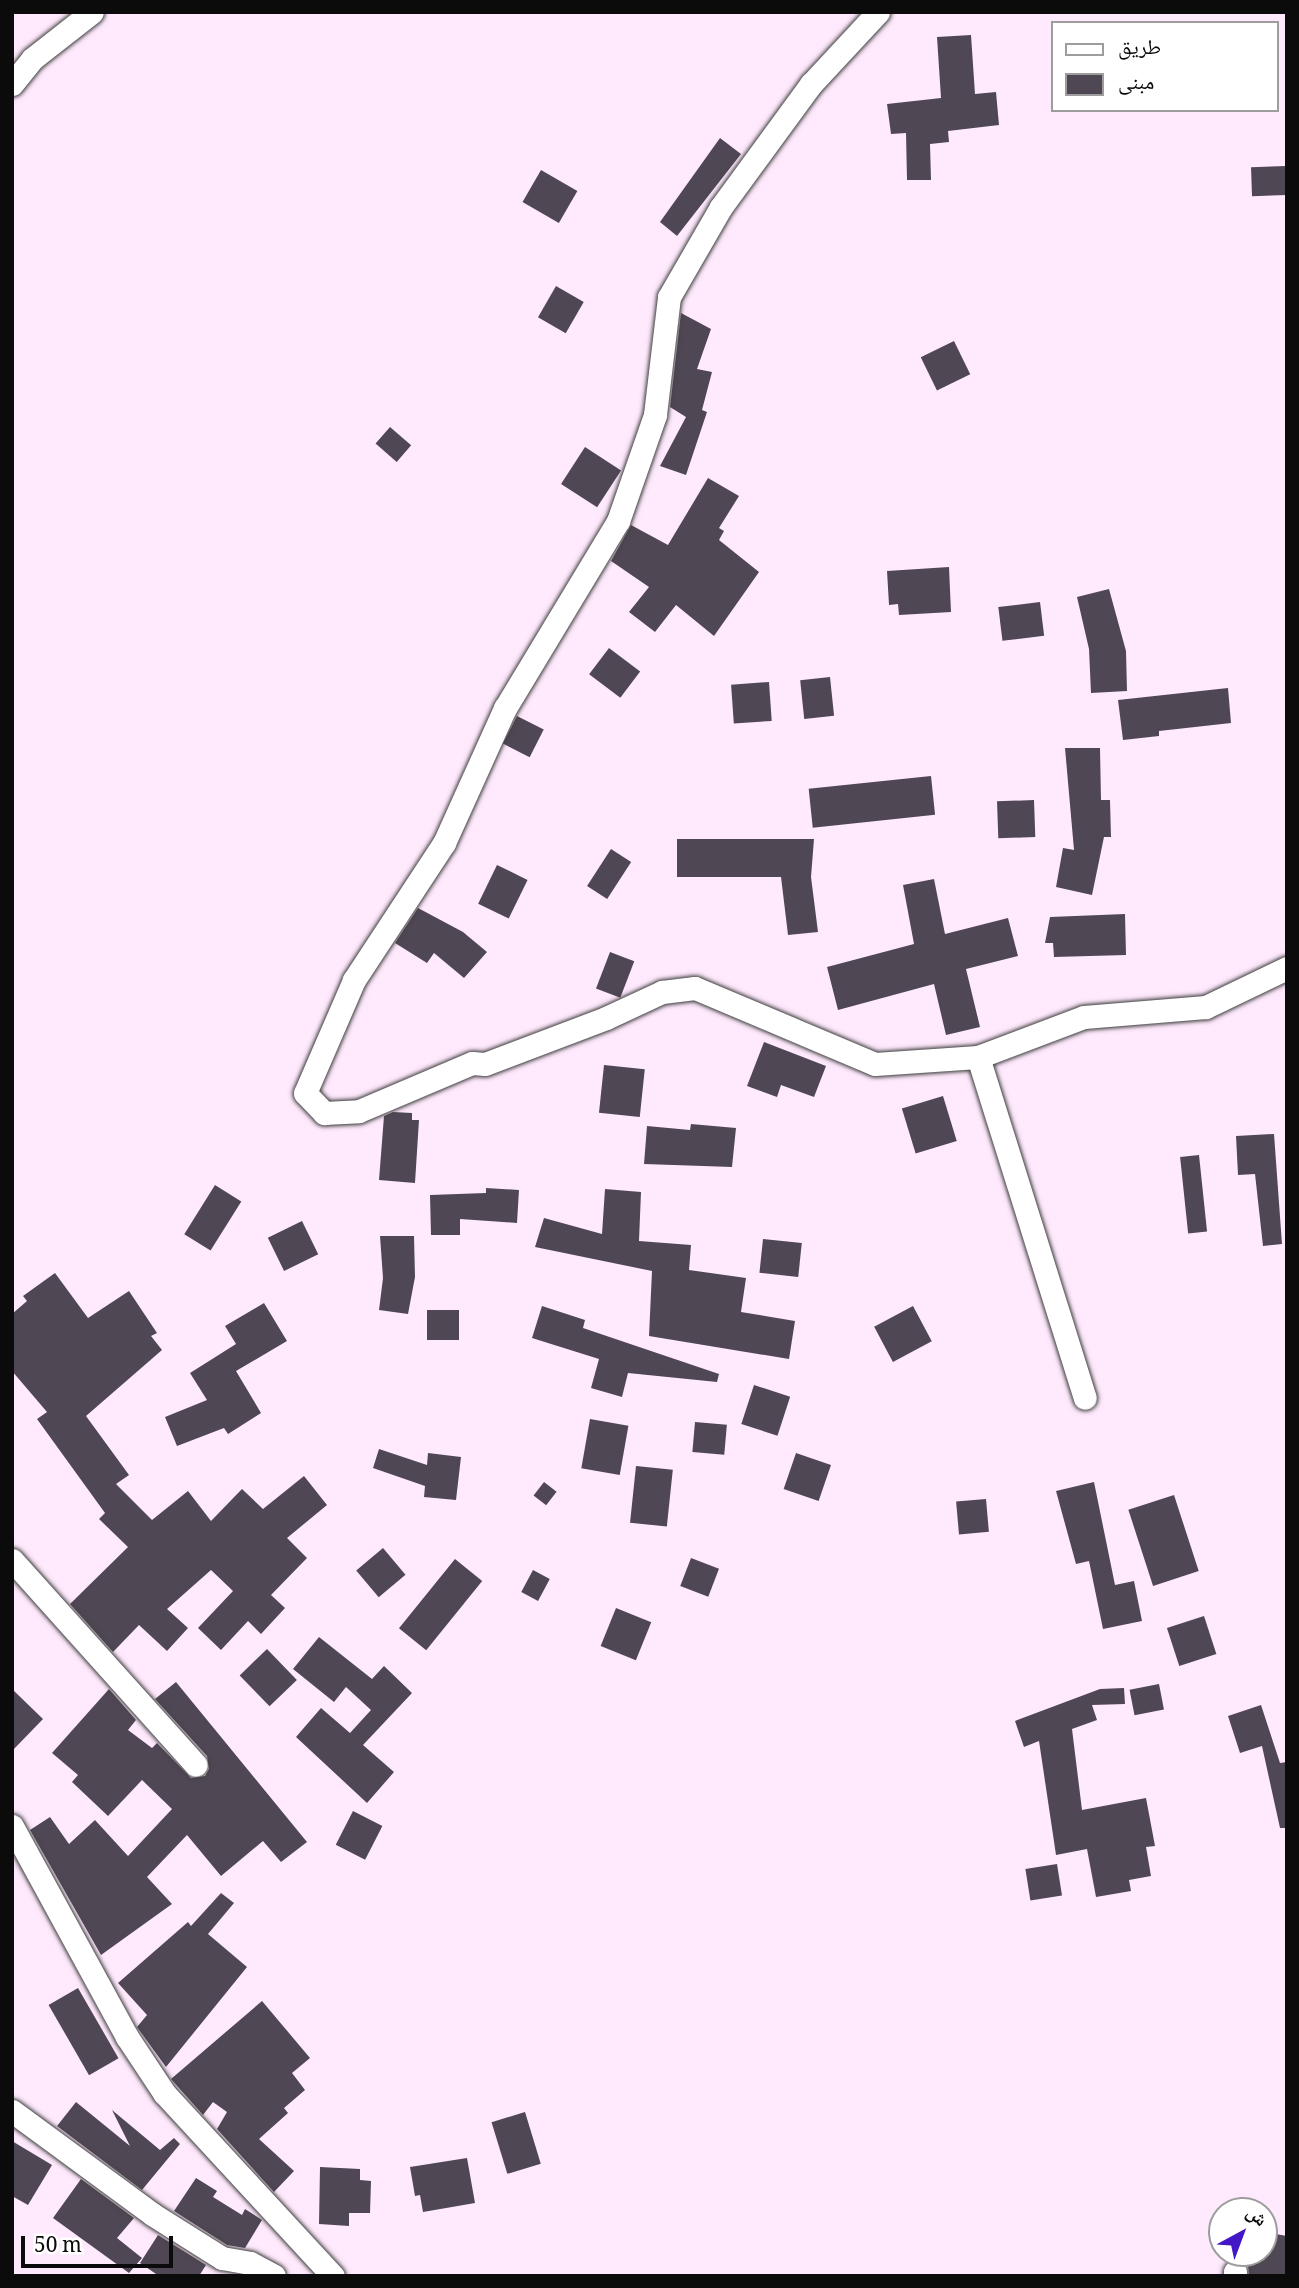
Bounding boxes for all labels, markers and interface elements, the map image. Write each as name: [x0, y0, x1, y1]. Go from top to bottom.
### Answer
legend: [1050, 21, 1278, 112]
text: طريق: [1118, 32, 1161, 67]
text: مبنى: [1118, 67, 1154, 102]
north arrow: [1208, 2197, 1278, 2267]
text: ش: [1237, 2199, 1274, 2236]
scale bar: [24, 2222, 177, 2266]
text: 50 m: [34, 2230, 82, 2265]

